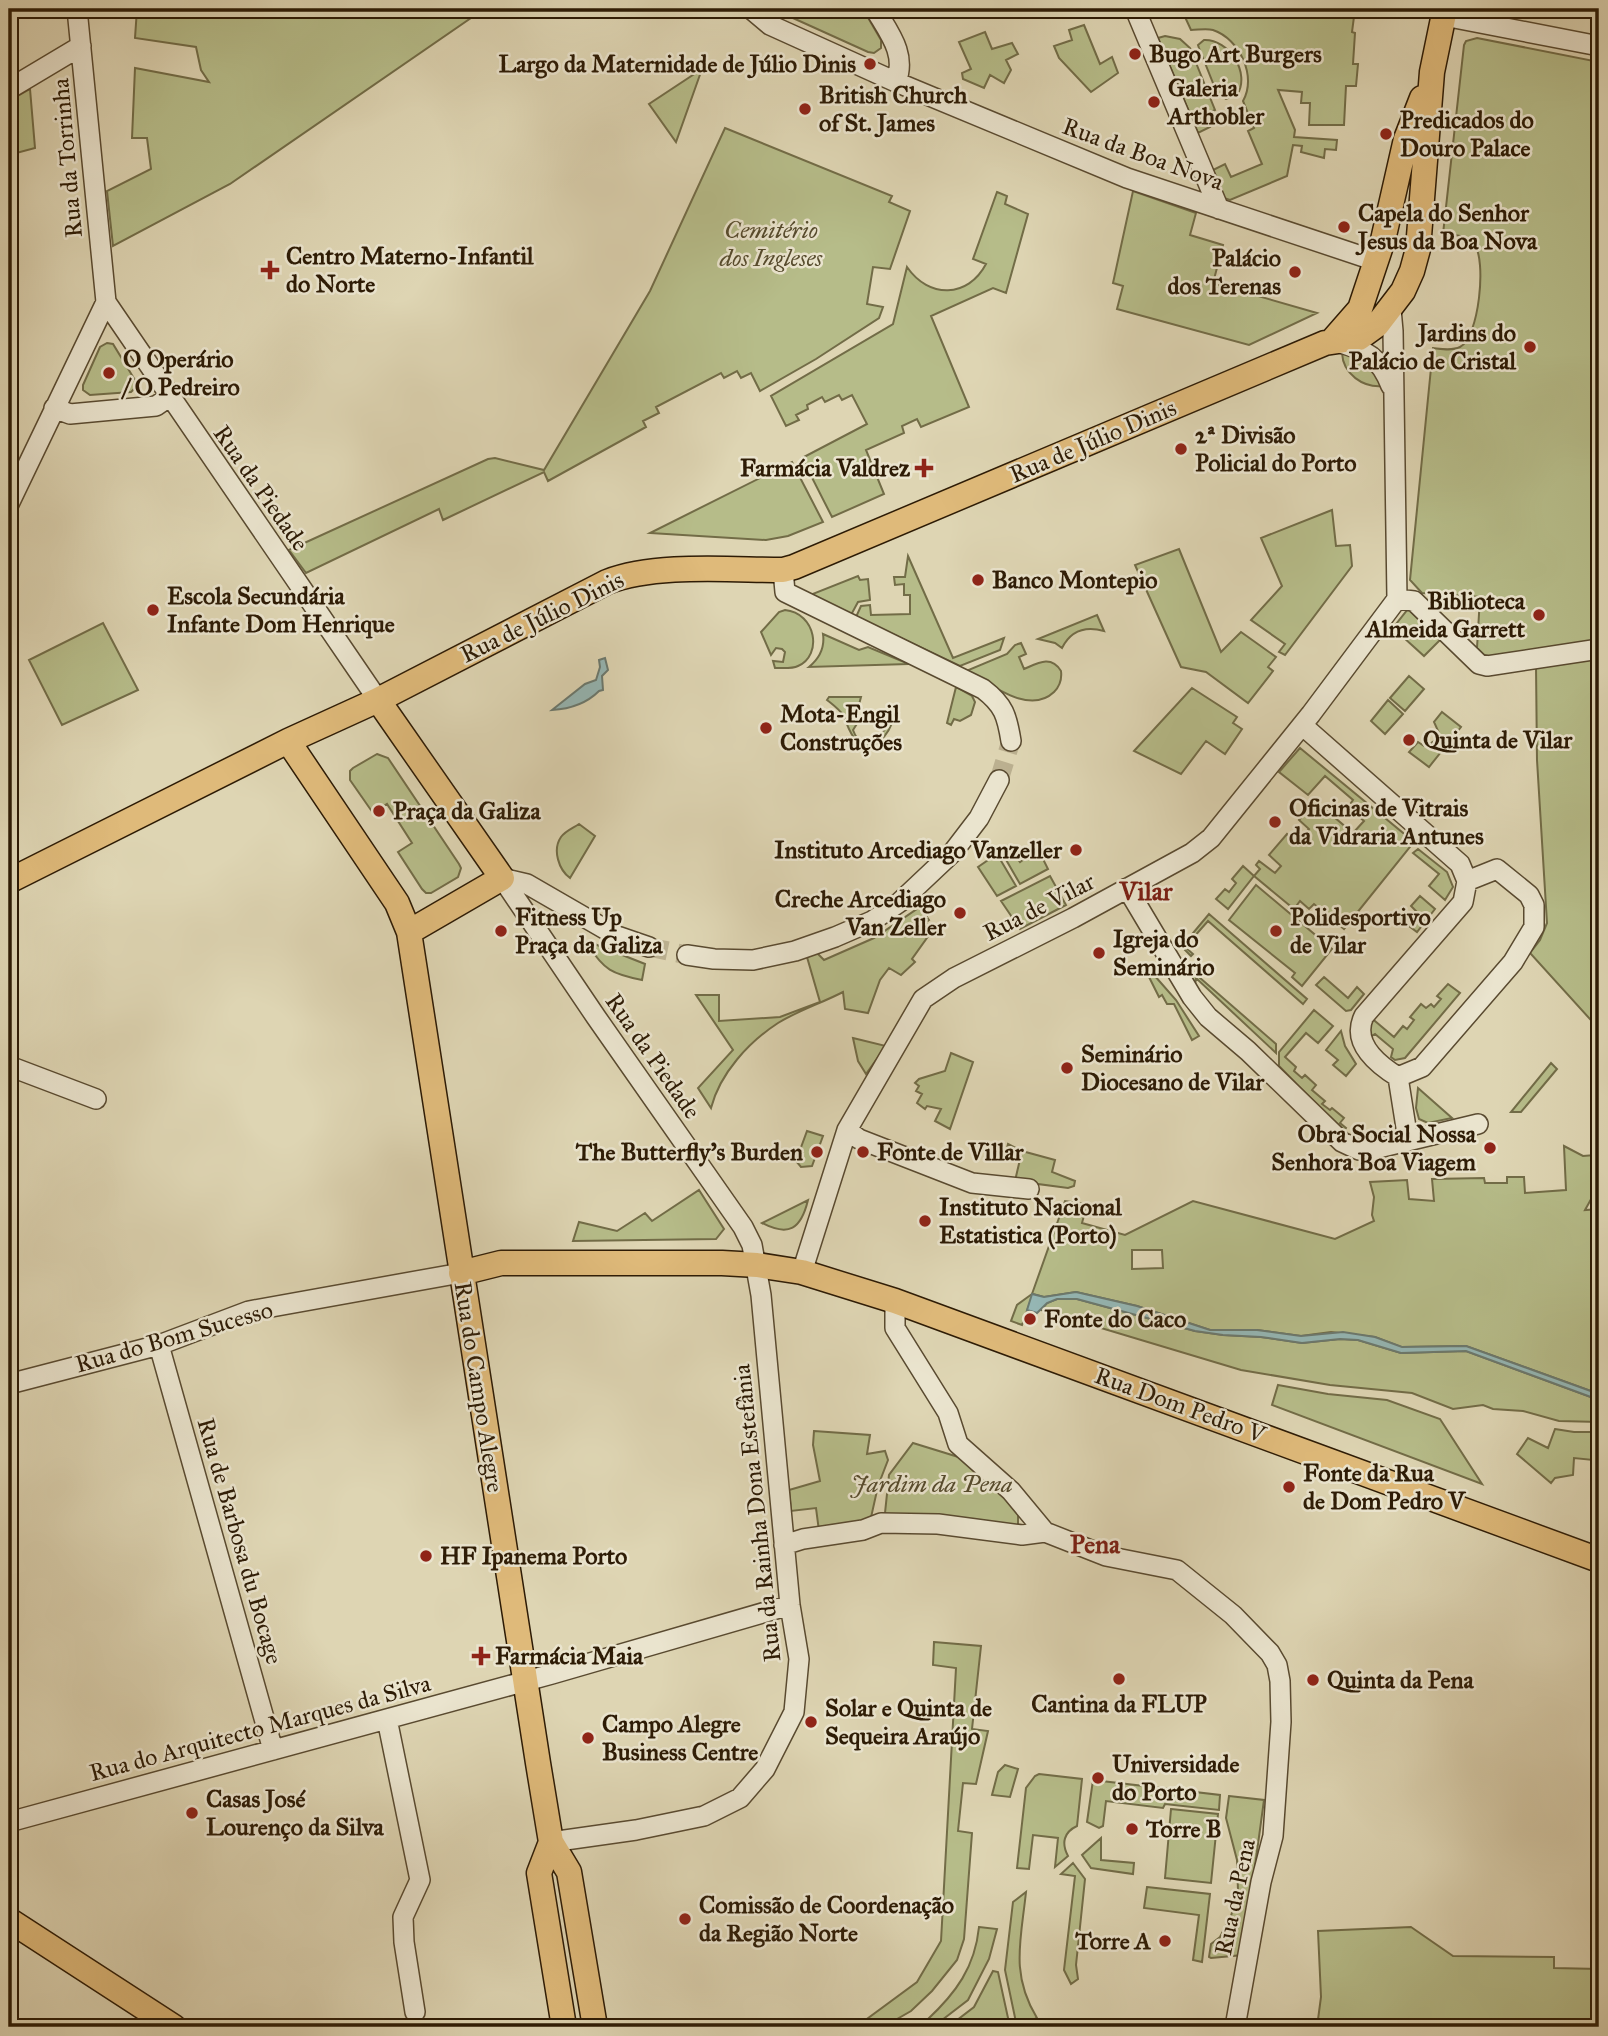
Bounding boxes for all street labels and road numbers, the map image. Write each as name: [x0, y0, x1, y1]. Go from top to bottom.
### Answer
street label: Rua da Torrinha: [45, 76, 89, 239]
street label: Rua da Boa Nova: [1058, 111, 1228, 197]
street label: Rua de Júlio Dinis: [1005, 392, 1181, 490]
street label: Rua da Piedade: [207, 419, 315, 557]
street label: Rua de Júlio Dinis: [455, 564, 629, 670]
street label: Rua de Vilar: [978, 866, 1100, 948]
street label: Rua da Piedade: [599, 987, 707, 1125]
street label: Rua do Campo Alegre: [448, 1279, 510, 1495]
street label: Rua do Bom Sucesso: [72, 1294, 276, 1380]
street label: Rua Dom Pedro V: [1091, 1360, 1271, 1450]
street label: Rua da Rainha Dona Estefânia: [726, 1362, 788, 1663]
street label: Rua de Barbosa du Bocage: [190, 1415, 290, 1667]
street label: Rua do Arquitecto Marques da Silva: [86, 1668, 435, 1788]
street label: Rua da Pena: [1208, 1835, 1262, 1958]

